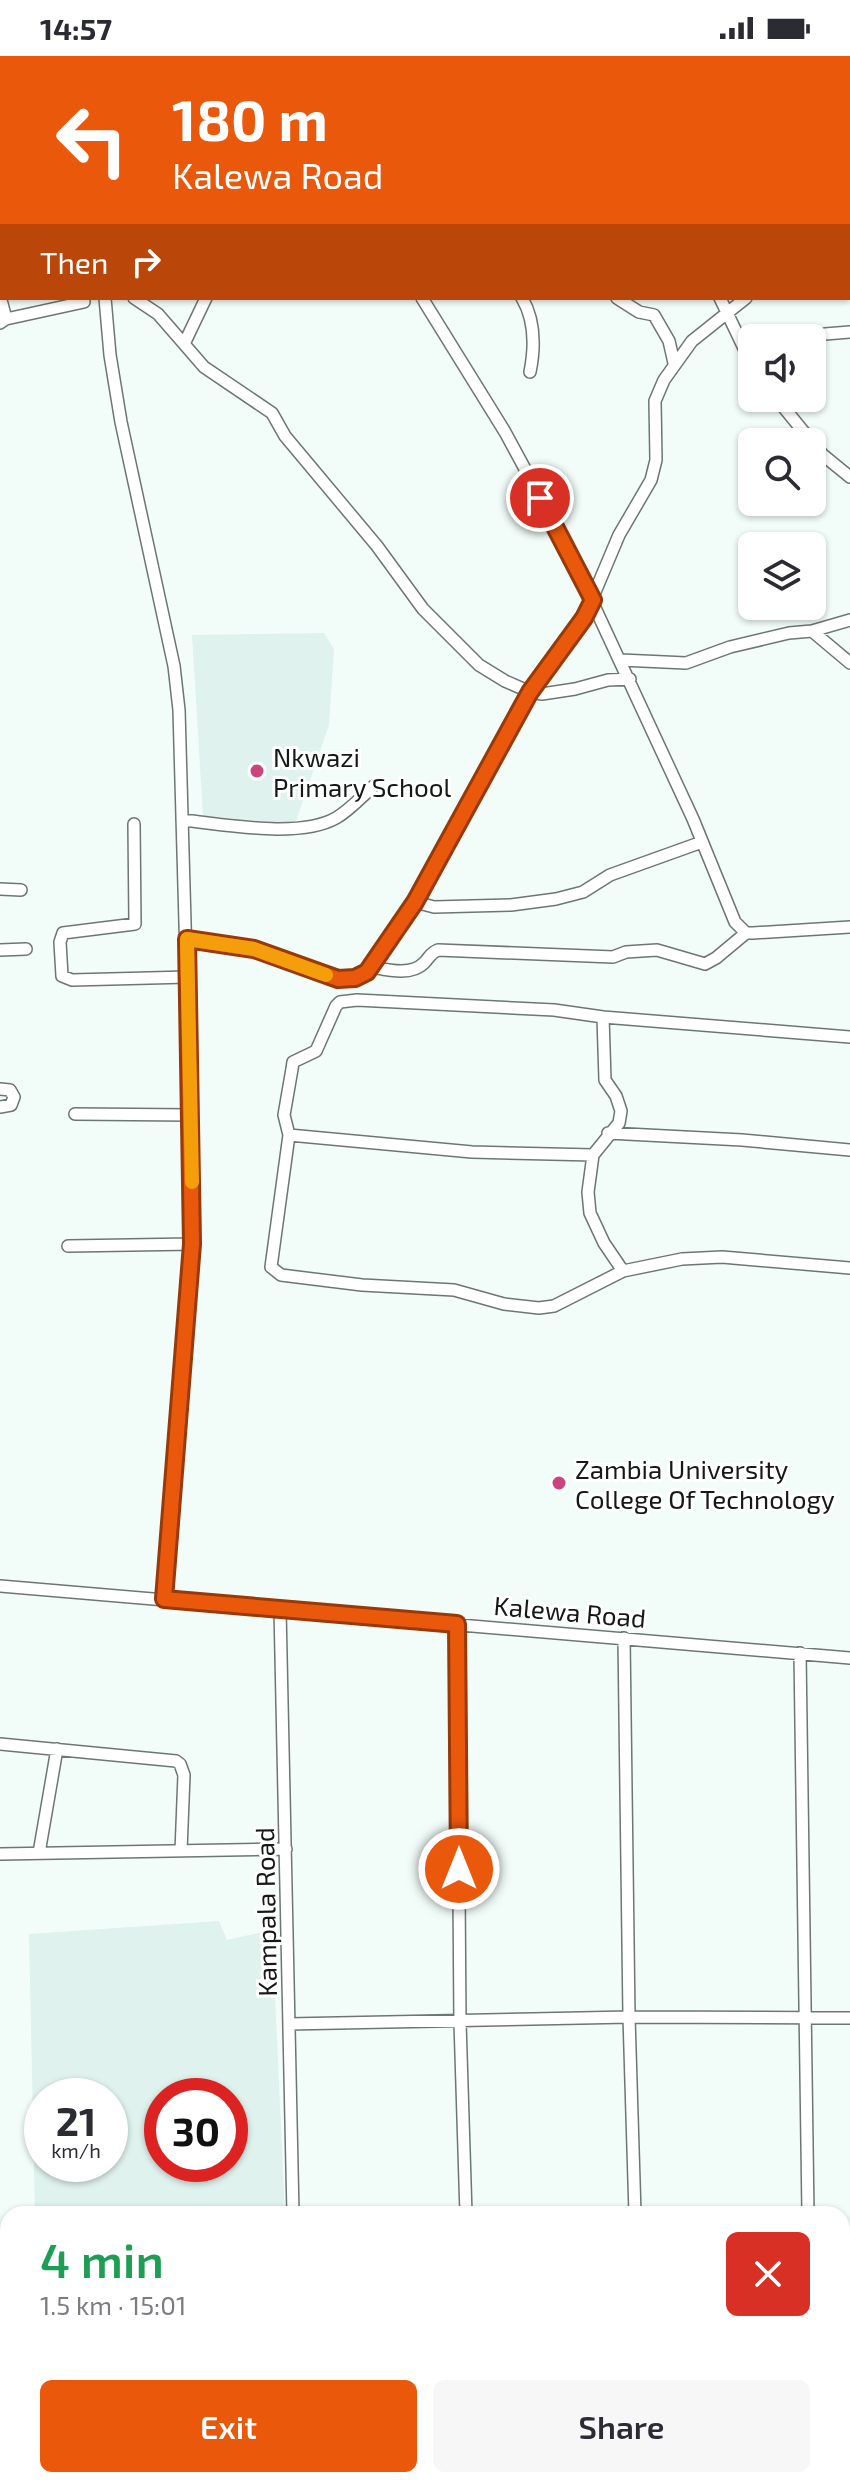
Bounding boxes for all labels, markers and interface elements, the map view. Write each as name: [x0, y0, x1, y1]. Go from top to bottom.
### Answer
text: 14:57: [40, 10, 112, 46]
text: 180 m: [172, 85, 328, 152]
icon: left: [40, 88, 144, 192]
text: Kalewa Road: [172, 153, 383, 196]
icon: right: [124, 240, 168, 284]
text: Then: [40, 244, 108, 280]
map controls: [738, 324, 826, 620]
button: sound: [738, 324, 826, 412]
button: search: [738, 428, 826, 516]
pin: [506, 464, 574, 532]
icon: arrive: [518, 476, 562, 520]
button: layers: [738, 532, 826, 620]
place label: Nkwazi Primary School: [273, 741, 452, 802]
marker: Nkwazi Primary School: [248, 762, 266, 780]
place label: Zambia University College Of Technology: [575, 1453, 835, 1514]
marker: Zambia University College Of Technology: [550, 1474, 568, 1492]
street label: Kalewa Road: [493, 1589, 647, 1633]
street label: Kampala Road: [248, 1827, 282, 1997]
position arrow: [417, 1827, 501, 1911]
speed limit sign: 30: [144, 2078, 248, 2182]
text: 21: [56, 2096, 96, 2144]
text: km/h: [51, 2138, 101, 2162]
text: 4 min: [40, 2230, 164, 2288]
button: close: [726, 2232, 810, 2316]
text: 1.5 km · 15:01: [40, 2289, 186, 2320]
button: Exit: [40, 2380, 417, 2472]
button: Share: [433, 2380, 810, 2472]

